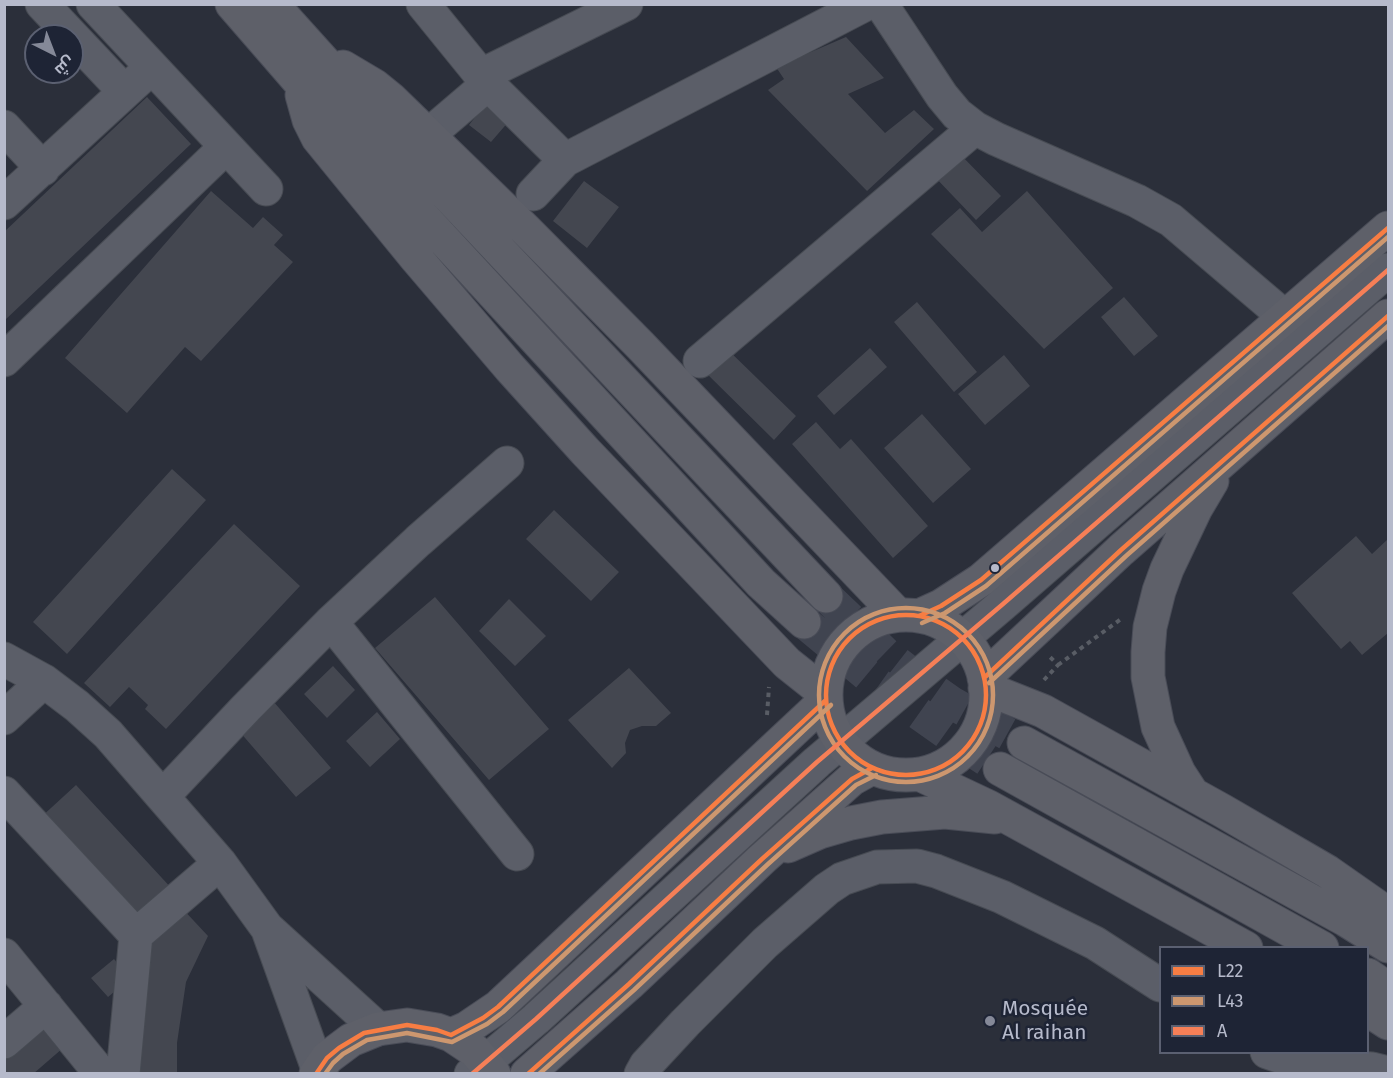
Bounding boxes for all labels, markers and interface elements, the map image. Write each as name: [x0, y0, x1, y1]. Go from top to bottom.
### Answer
north arrow: [24, 24, 84, 84]
text: ش: [51, 52, 79, 80]
unlabelled marker: [989, 562, 1001, 574]
legend: [1159, 946, 1369, 1054]
text: L22: [1217, 960, 1244, 982]
text: L43: [1217, 990, 1243, 1012]
place label: Mosquée Al raihan: [1002, 996, 1088, 1046]
marker: Mosquée Al raihan: [983, 1014, 997, 1028]
text: A: [1217, 1020, 1227, 1042]

